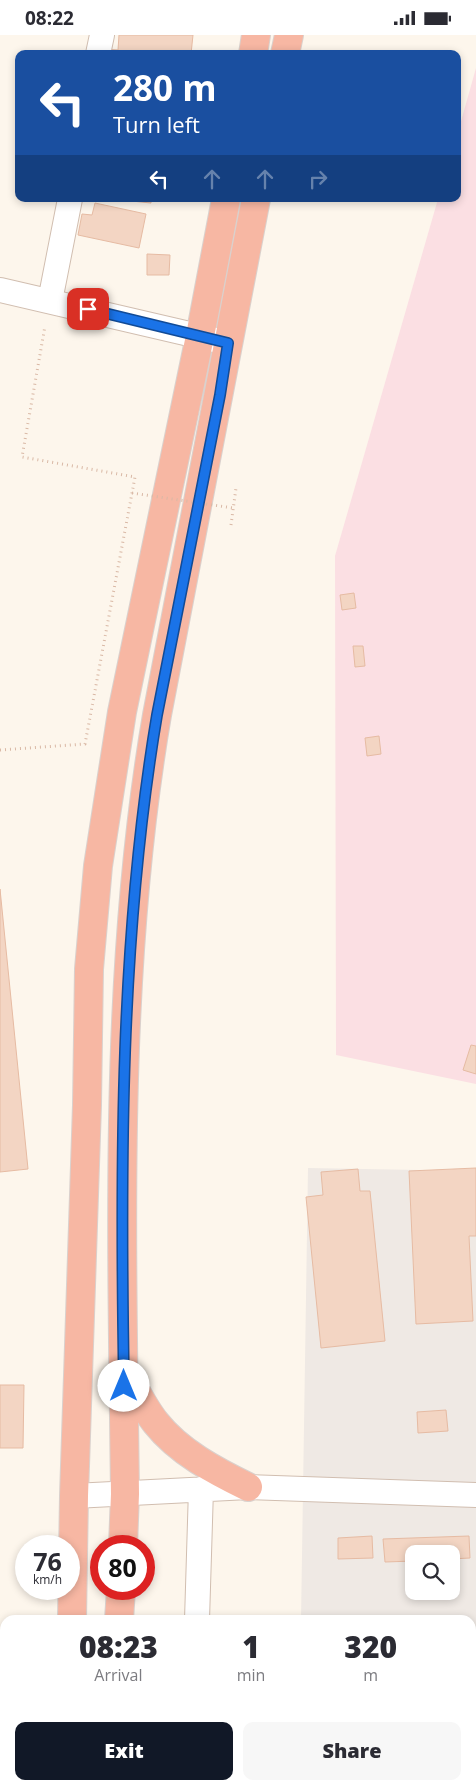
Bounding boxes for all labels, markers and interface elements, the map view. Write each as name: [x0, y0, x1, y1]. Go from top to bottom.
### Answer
text: 08:22: [25, 5, 74, 31]
text: 280 m: [113, 64, 217, 111]
icon: left: [30, 70, 95, 135]
text: Turn left: [113, 109, 200, 139]
icon: left: [145, 165, 173, 193]
icon: ahead: [198, 165, 226, 193]
icon: ahead: [251, 165, 279, 193]
icon: right: [304, 165, 332, 193]
pin: [67, 288, 109, 330]
icon: arrive: [74, 295, 102, 323]
position arrow: [97, 1359, 149, 1411]
speed limit sign: 80: [90, 1535, 155, 1600]
text: 76: [33, 1544, 62, 1578]
map controls: [405, 1545, 460, 1600]
button: search: [405, 1545, 460, 1600]
text: km/h: [33, 1571, 62, 1588]
text: 08:23: [79, 1626, 158, 1667]
text: 1: [242, 1626, 260, 1667]
text: 320: [344, 1626, 397, 1667]
text: Arrival: [94, 1664, 142, 1686]
text: min: [237, 1664, 265, 1686]
text: m: [363, 1664, 378, 1686]
button: Exit: [15, 1722, 233, 1780]
button: Share: [243, 1722, 461, 1780]

